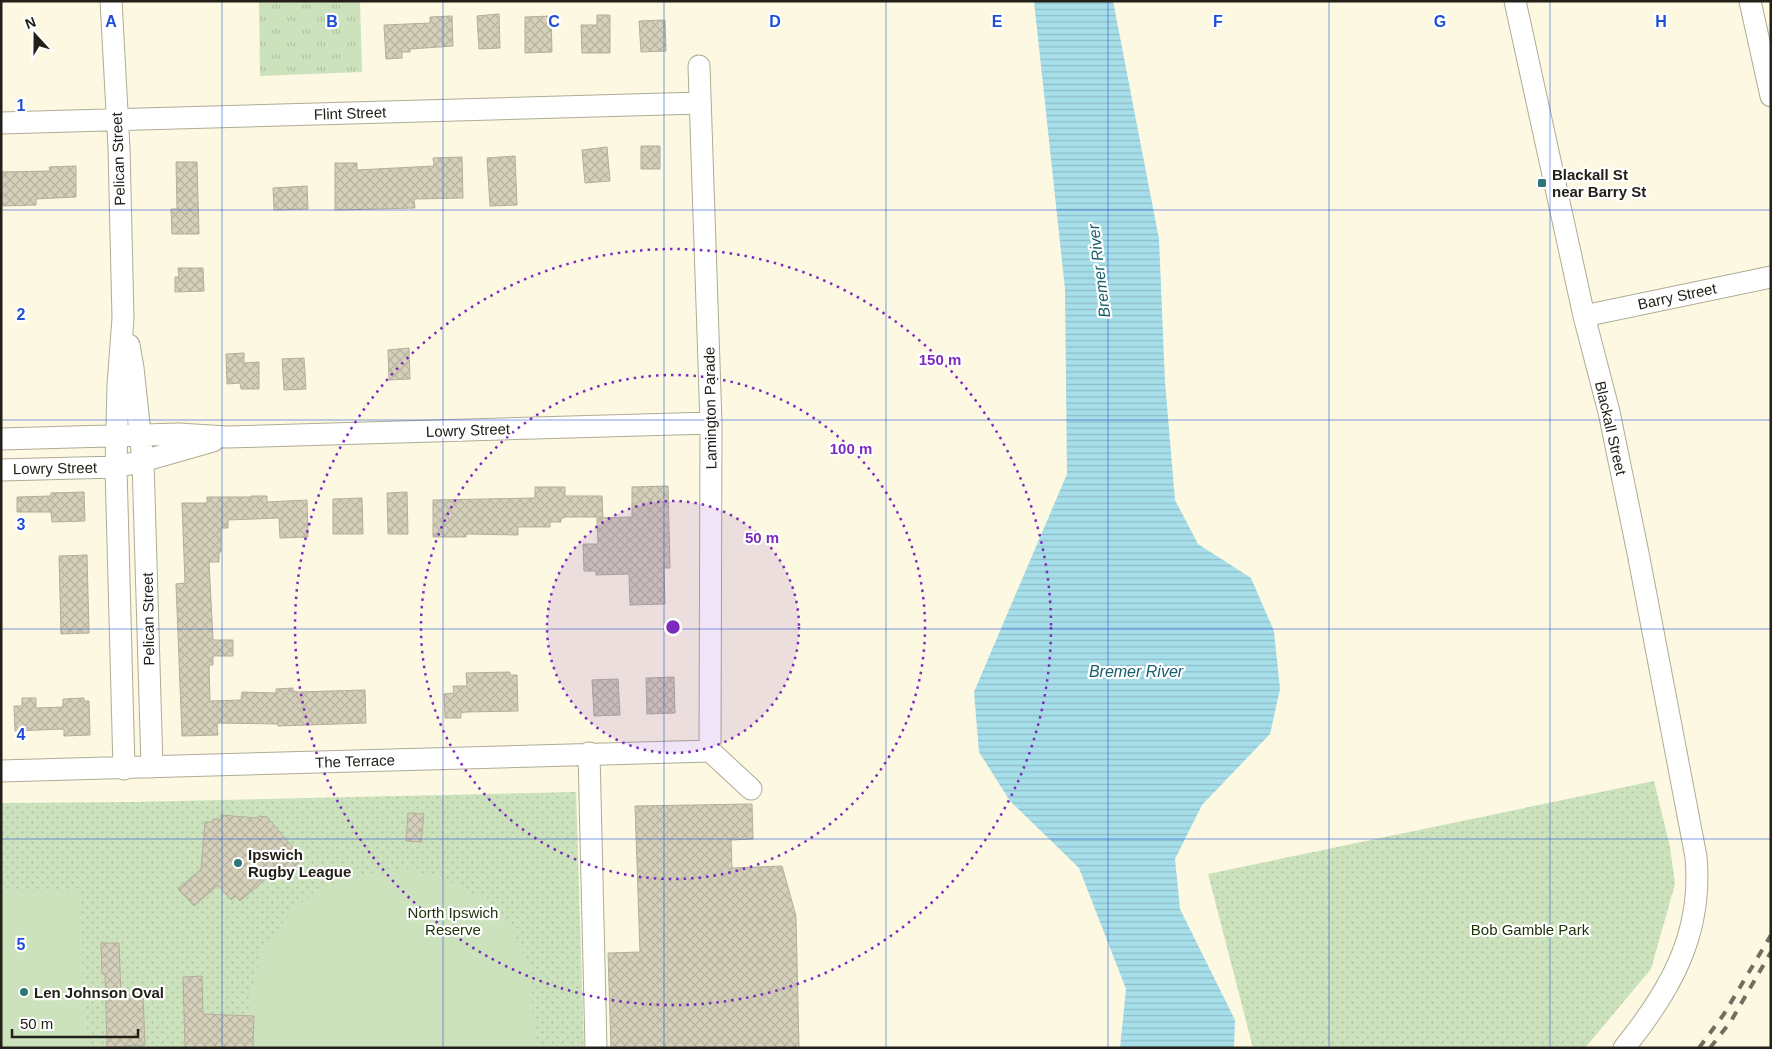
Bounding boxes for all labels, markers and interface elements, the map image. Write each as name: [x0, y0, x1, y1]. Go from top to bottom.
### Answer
north arrow: [10, 10, 60, 60]
text: A: [105, 13, 117, 30]
text: B: [326, 13, 338, 30]
text: C: [548, 13, 560, 30]
text: D: [769, 13, 781, 30]
text: E: [992, 13, 1003, 30]
text: F: [1213, 13, 1223, 30]
text: G: [1434, 13, 1446, 30]
text: H: [1655, 13, 1667, 30]
text: N: [23, 14, 38, 32]
text: 1: [17, 97, 26, 114]
street label: Flint Street: [313, 103, 387, 123]
street label: Pelican Street: [108, 111, 128, 206]
place label: Blackall St near Barry St: [1552, 166, 1646, 200]
marker: Blackall St near Barry St: [1536, 177, 1548, 189]
water label: Bremer River: [1085, 223, 1113, 319]
street label: Barry Street: [1636, 279, 1719, 313]
text: 2: [17, 306, 26, 323]
street label: Lamington Parade: [700, 347, 720, 469]
text: 150 m: [919, 351, 961, 368]
street label: Blackall Street: [1592, 379, 1630, 477]
street label: Lowry Street: [426, 420, 511, 440]
text: 100 m: [830, 440, 872, 457]
street label: Lowry Street: [13, 459, 98, 477]
text: 3: [17, 516, 26, 533]
text: 50 m: [745, 529, 779, 546]
street label: Pelican Street: [139, 571, 157, 666]
centre of rings: [664, 618, 682, 636]
water label: Bremer River: [1089, 663, 1184, 680]
text: 4: [17, 726, 26, 743]
street label: The Terrace: [315, 751, 395, 771]
place label: Ipswich Rugby League: [248, 846, 351, 880]
marker: Ipswich Rugby League: [232, 857, 244, 869]
park label: North Ipswich Reserve: [408, 904, 498, 938]
park label: Bob Gamble Park: [1471, 921, 1590, 938]
text: 5: [17, 936, 26, 953]
place label: Len Johnson Oval: [34, 984, 164, 1001]
marker: Len Johnson Oval: [18, 986, 30, 998]
scale bar: [12, 1006, 139, 1038]
text: 50 m: [20, 1015, 53, 1032]

